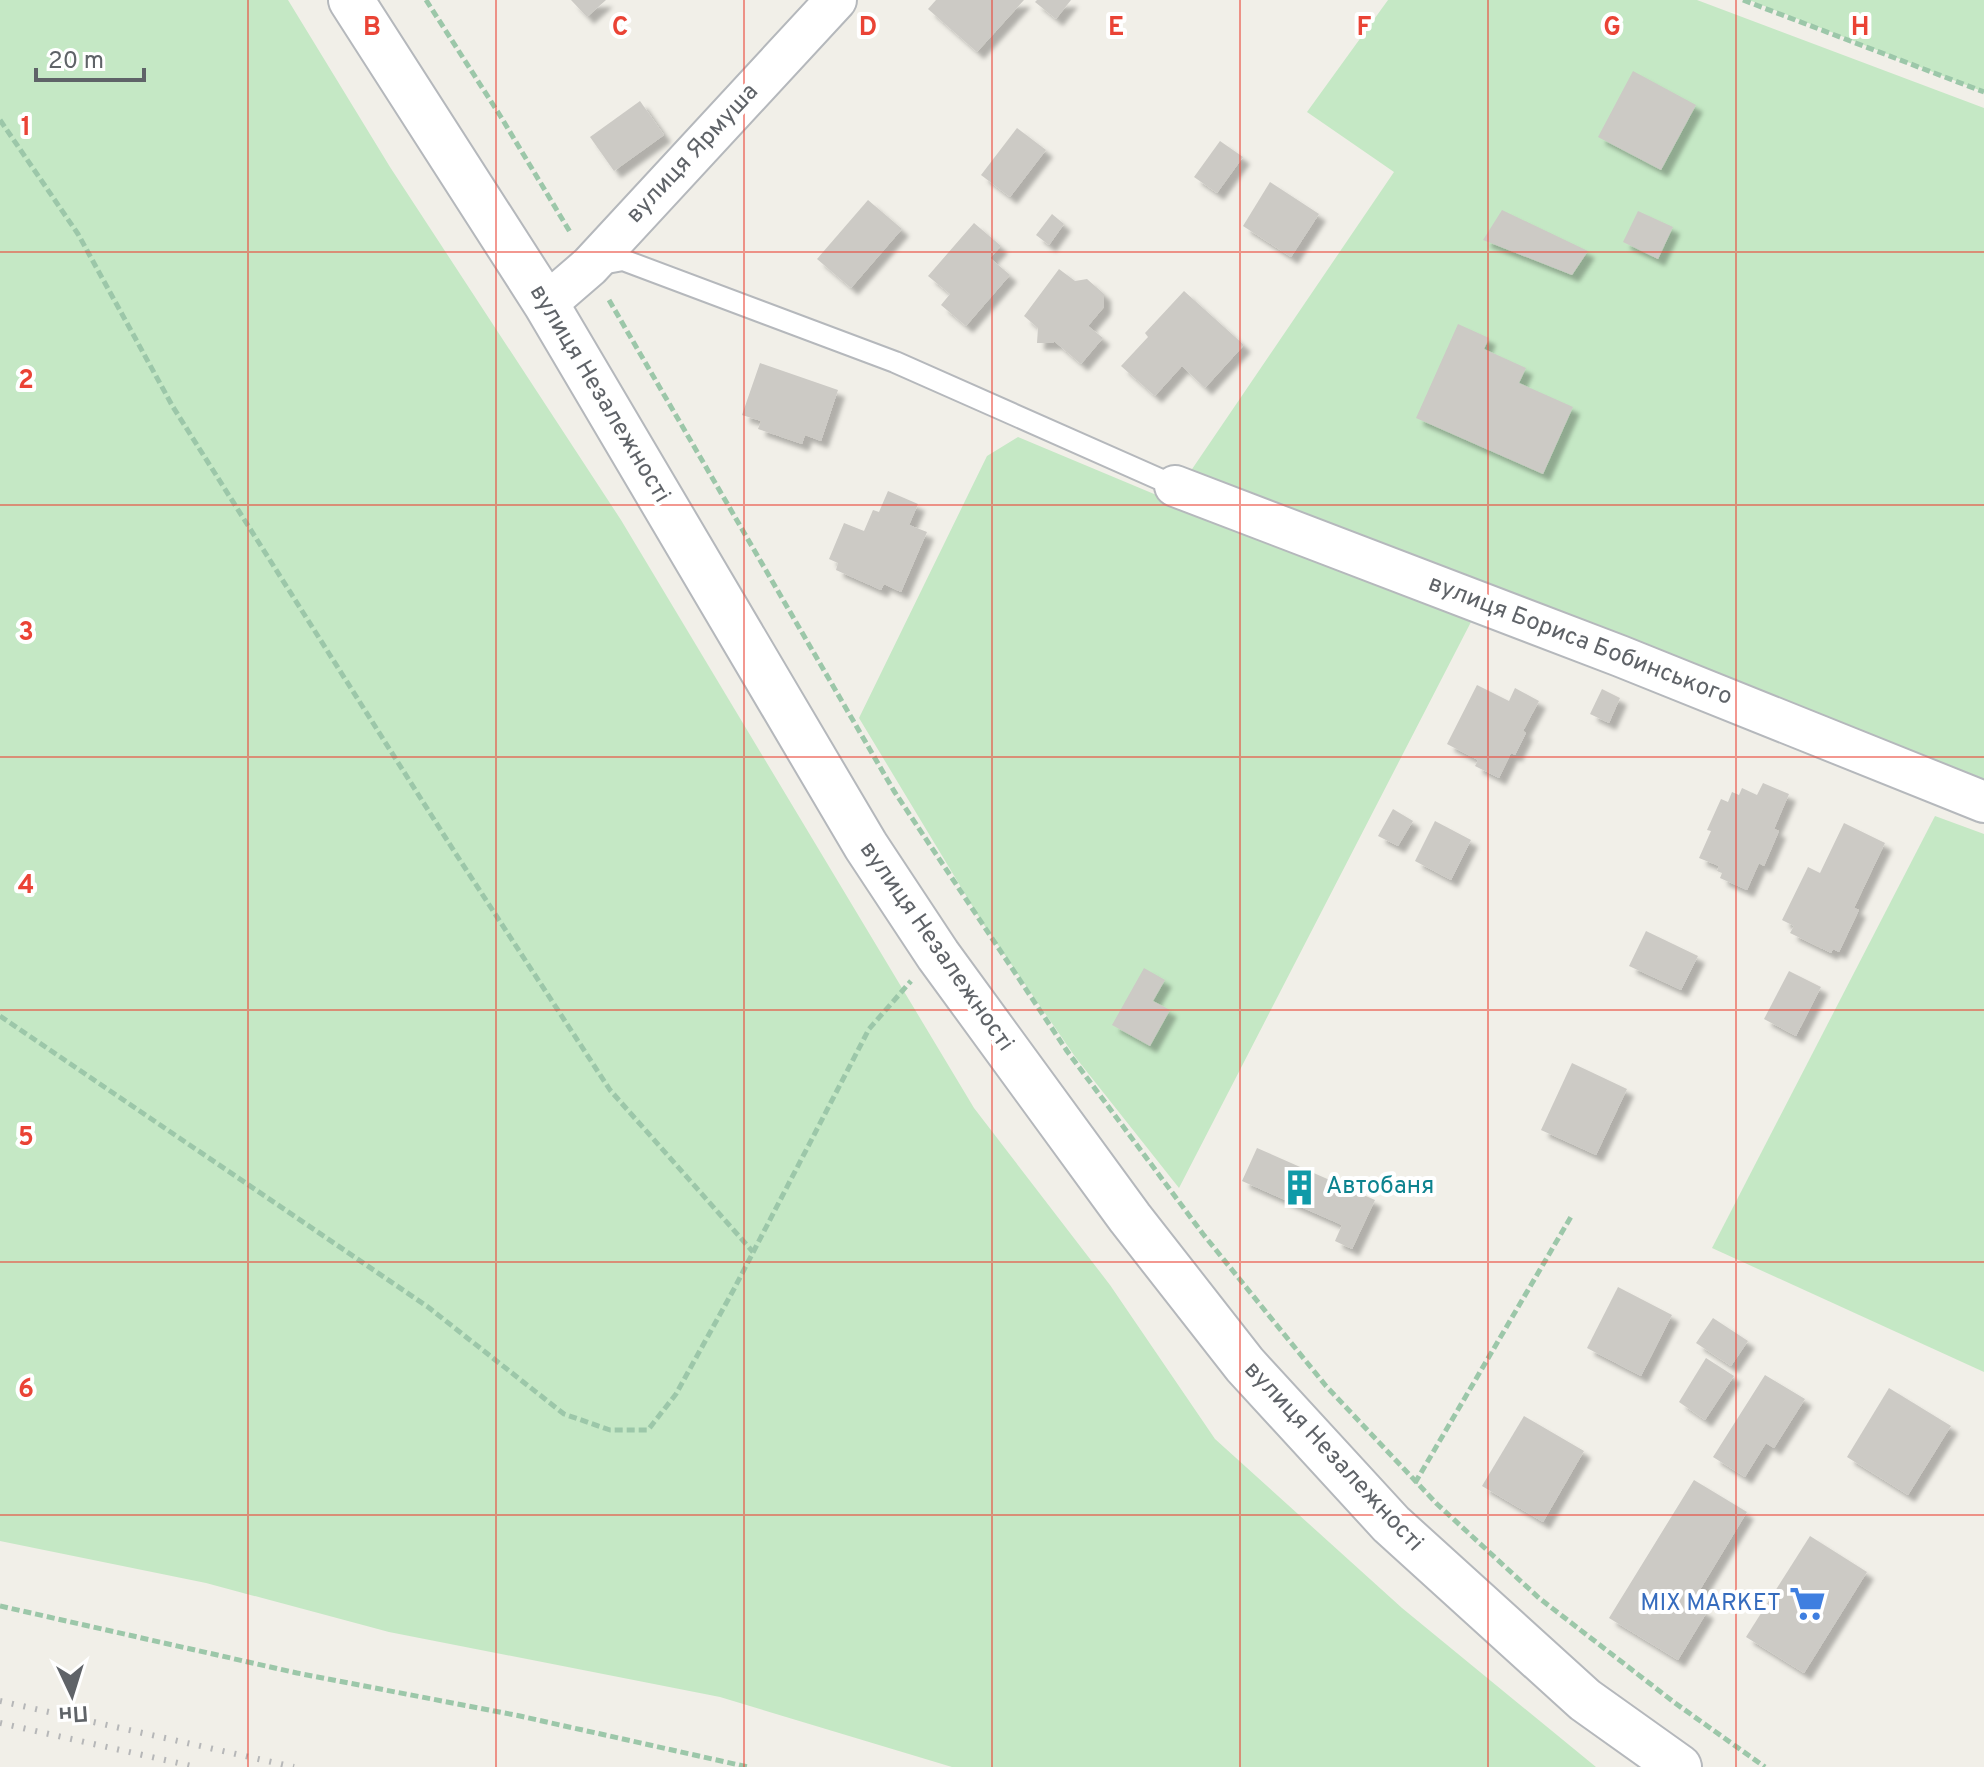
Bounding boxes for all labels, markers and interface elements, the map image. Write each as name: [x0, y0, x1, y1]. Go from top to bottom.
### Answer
text: B: [363, 12, 381, 45]
text: C: [612, 12, 628, 45]
text: D: [859, 12, 877, 45]
text: E: [1108, 12, 1124, 45]
text: F: [1357, 12, 1372, 45]
text: G: [1603, 12, 1621, 45]
text: H: [1851, 12, 1869, 45]
scale bar: [36, 32, 144, 82]
text: 20 m: [48, 47, 104, 77]
street label: вулиця Ярмуша: [620, 78, 766, 230]
text: 1: [21, 112, 31, 145]
street label: вулиця Незалежності: [522, 279, 676, 509]
text: 2: [18, 365, 34, 398]
street label: вулиця Бориса Бобинського: [1424, 569, 1736, 713]
text: 3: [18, 617, 34, 650]
street label: вулиця Незалежності: [852, 836, 1020, 1058]
text: 4: [18, 870, 34, 903]
text: 5: [18, 1122, 34, 1155]
building icon: Автобаня: [1281, 1168, 1319, 1206]
place label: Автобаня: [1326, 1172, 1434, 1202]
street label: вулиця Незалежності: [1237, 1356, 1429, 1558]
text: 6: [18, 1374, 34, 1407]
supermarket icon: MIX MARKET: [1788, 1585, 1826, 1623]
place label: MIX MARKET: [1640, 1589, 1781, 1619]
north arrow: [32, 1655, 112, 1735]
text: Пн: [57, 1698, 89, 1727]

